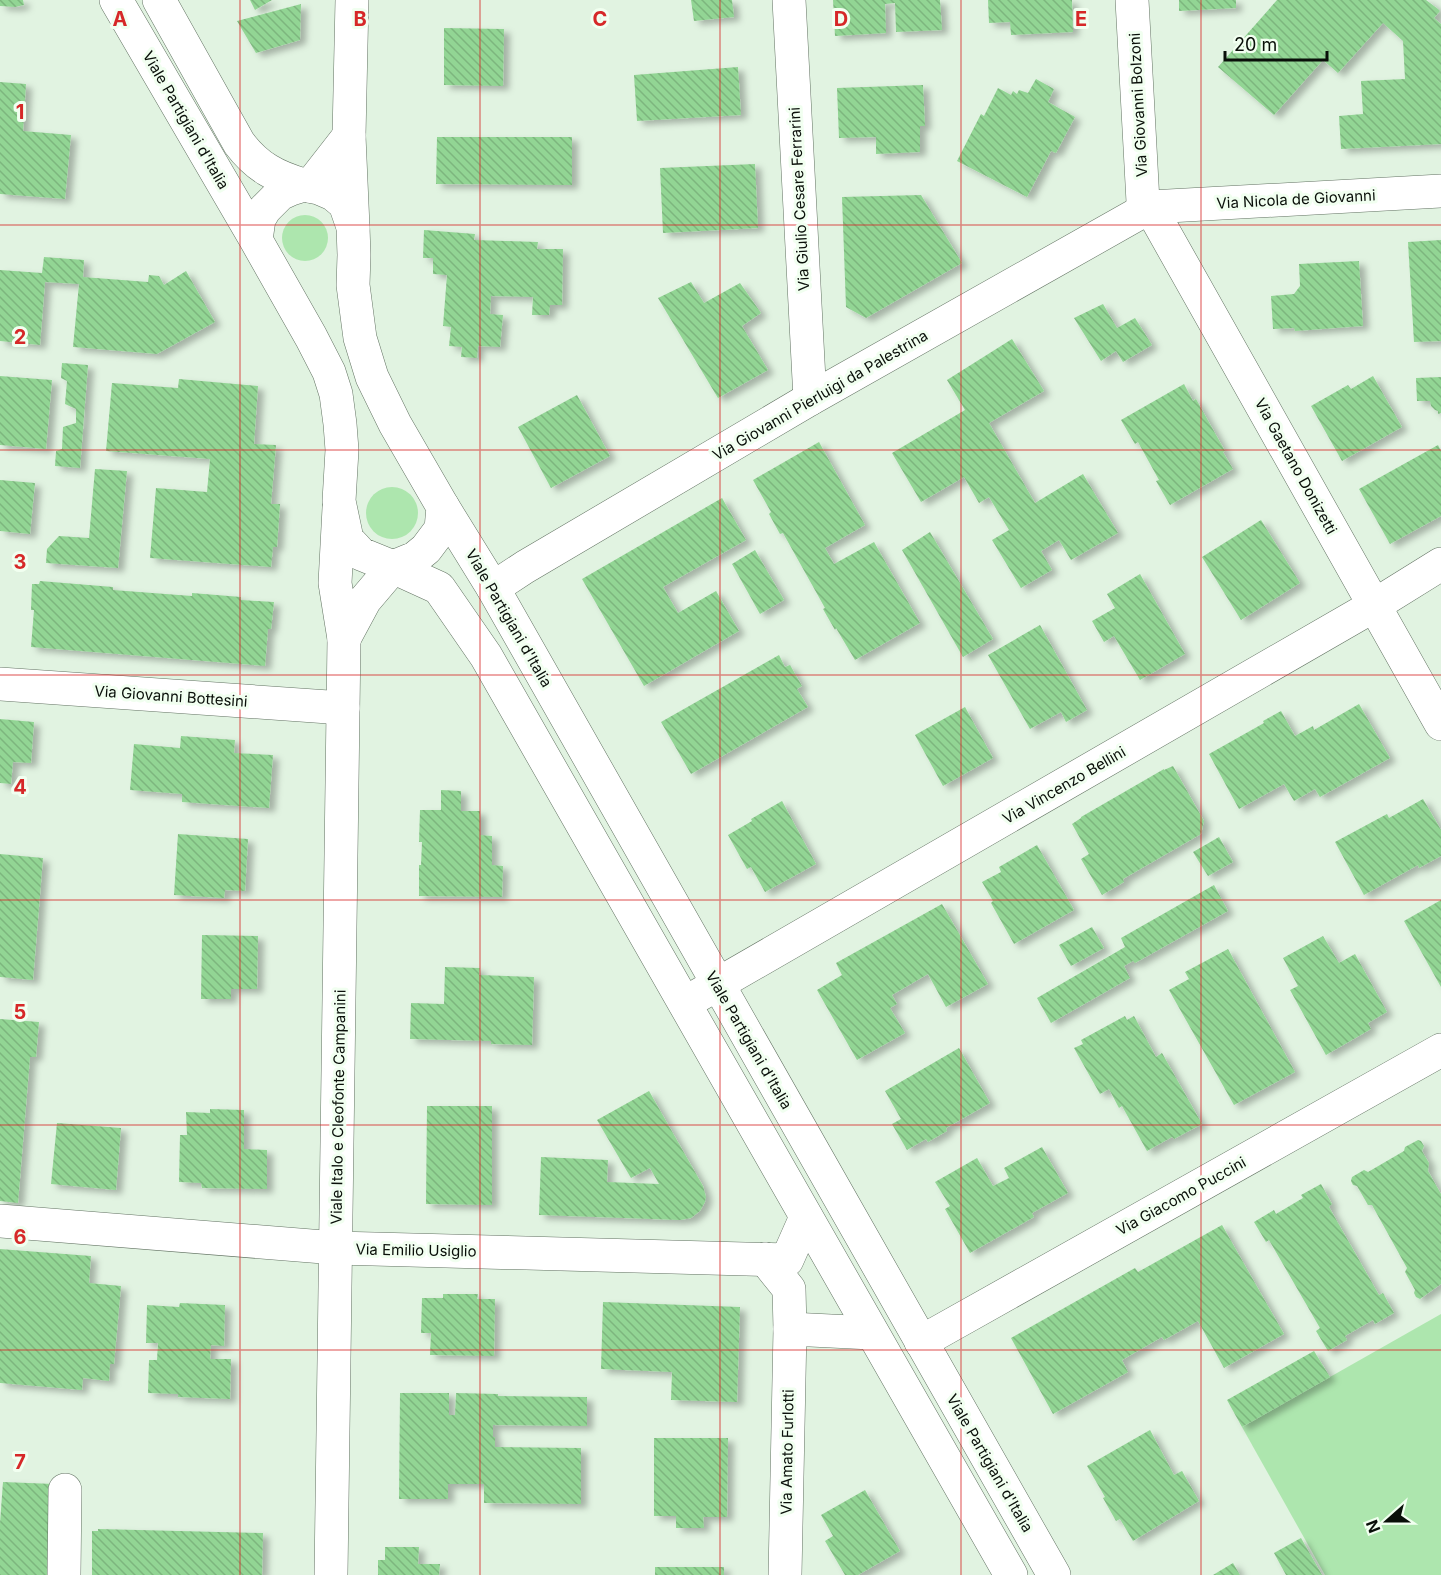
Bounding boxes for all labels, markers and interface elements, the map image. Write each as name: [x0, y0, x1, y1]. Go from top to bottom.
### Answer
text: A: [113, 7, 128, 31]
text: B: [353, 7, 367, 31]
text: C: [593, 7, 607, 31]
text: D: [834, 7, 848, 31]
text: E: [1075, 7, 1087, 31]
scale bar: [1225, 24, 1327, 62]
street label: Via Giovanni Bolzoni: [1125, 32, 1151, 178]
text: 20 m: [1234, 34, 1277, 55]
street label: Viale Partigiani d'Italia: [139, 48, 233, 192]
text: 1: [16, 100, 24, 124]
street label: Via Giulio Cesare Ferrarini: [785, 107, 813, 291]
street label: Via Nicola de Giovanni: [1216, 185, 1376, 213]
text: 2: [14, 325, 26, 349]
street label: Via Giovanni Pierluigi da Palestrina: [709, 325, 931, 465]
street label: Via Gaetano Donizetti: [1251, 395, 1341, 537]
street label: Viale Partigiani d'Italia: [462, 546, 556, 690]
text: 3: [14, 550, 26, 574]
street label: Via Giovanni Bottesini: [94, 681, 248, 711]
street label: Via Vincenzo Bellini: [999, 742, 1129, 828]
text: 4: [13, 775, 27, 799]
street label: Viale Partigiani d'Italia: [702, 968, 796, 1112]
street label: Viale Italo e Cleofonte Campanini: [326, 989, 350, 1225]
text: 5: [14, 1000, 26, 1024]
street label: Via Giacomo Puccini: [1113, 1152, 1249, 1240]
text: 6: [14, 1225, 27, 1249]
street label: Via Emilio Usiglio: [355, 1239, 477, 1261]
street label: Via Amato Furlotti: [776, 1389, 798, 1515]
street label: Viale Partigiani d'Italia: [943, 1391, 1037, 1535]
text: 7: [14, 1450, 26, 1474]
north arrow: [1357, 1491, 1417, 1551]
text: N: [1361, 1517, 1385, 1536]

